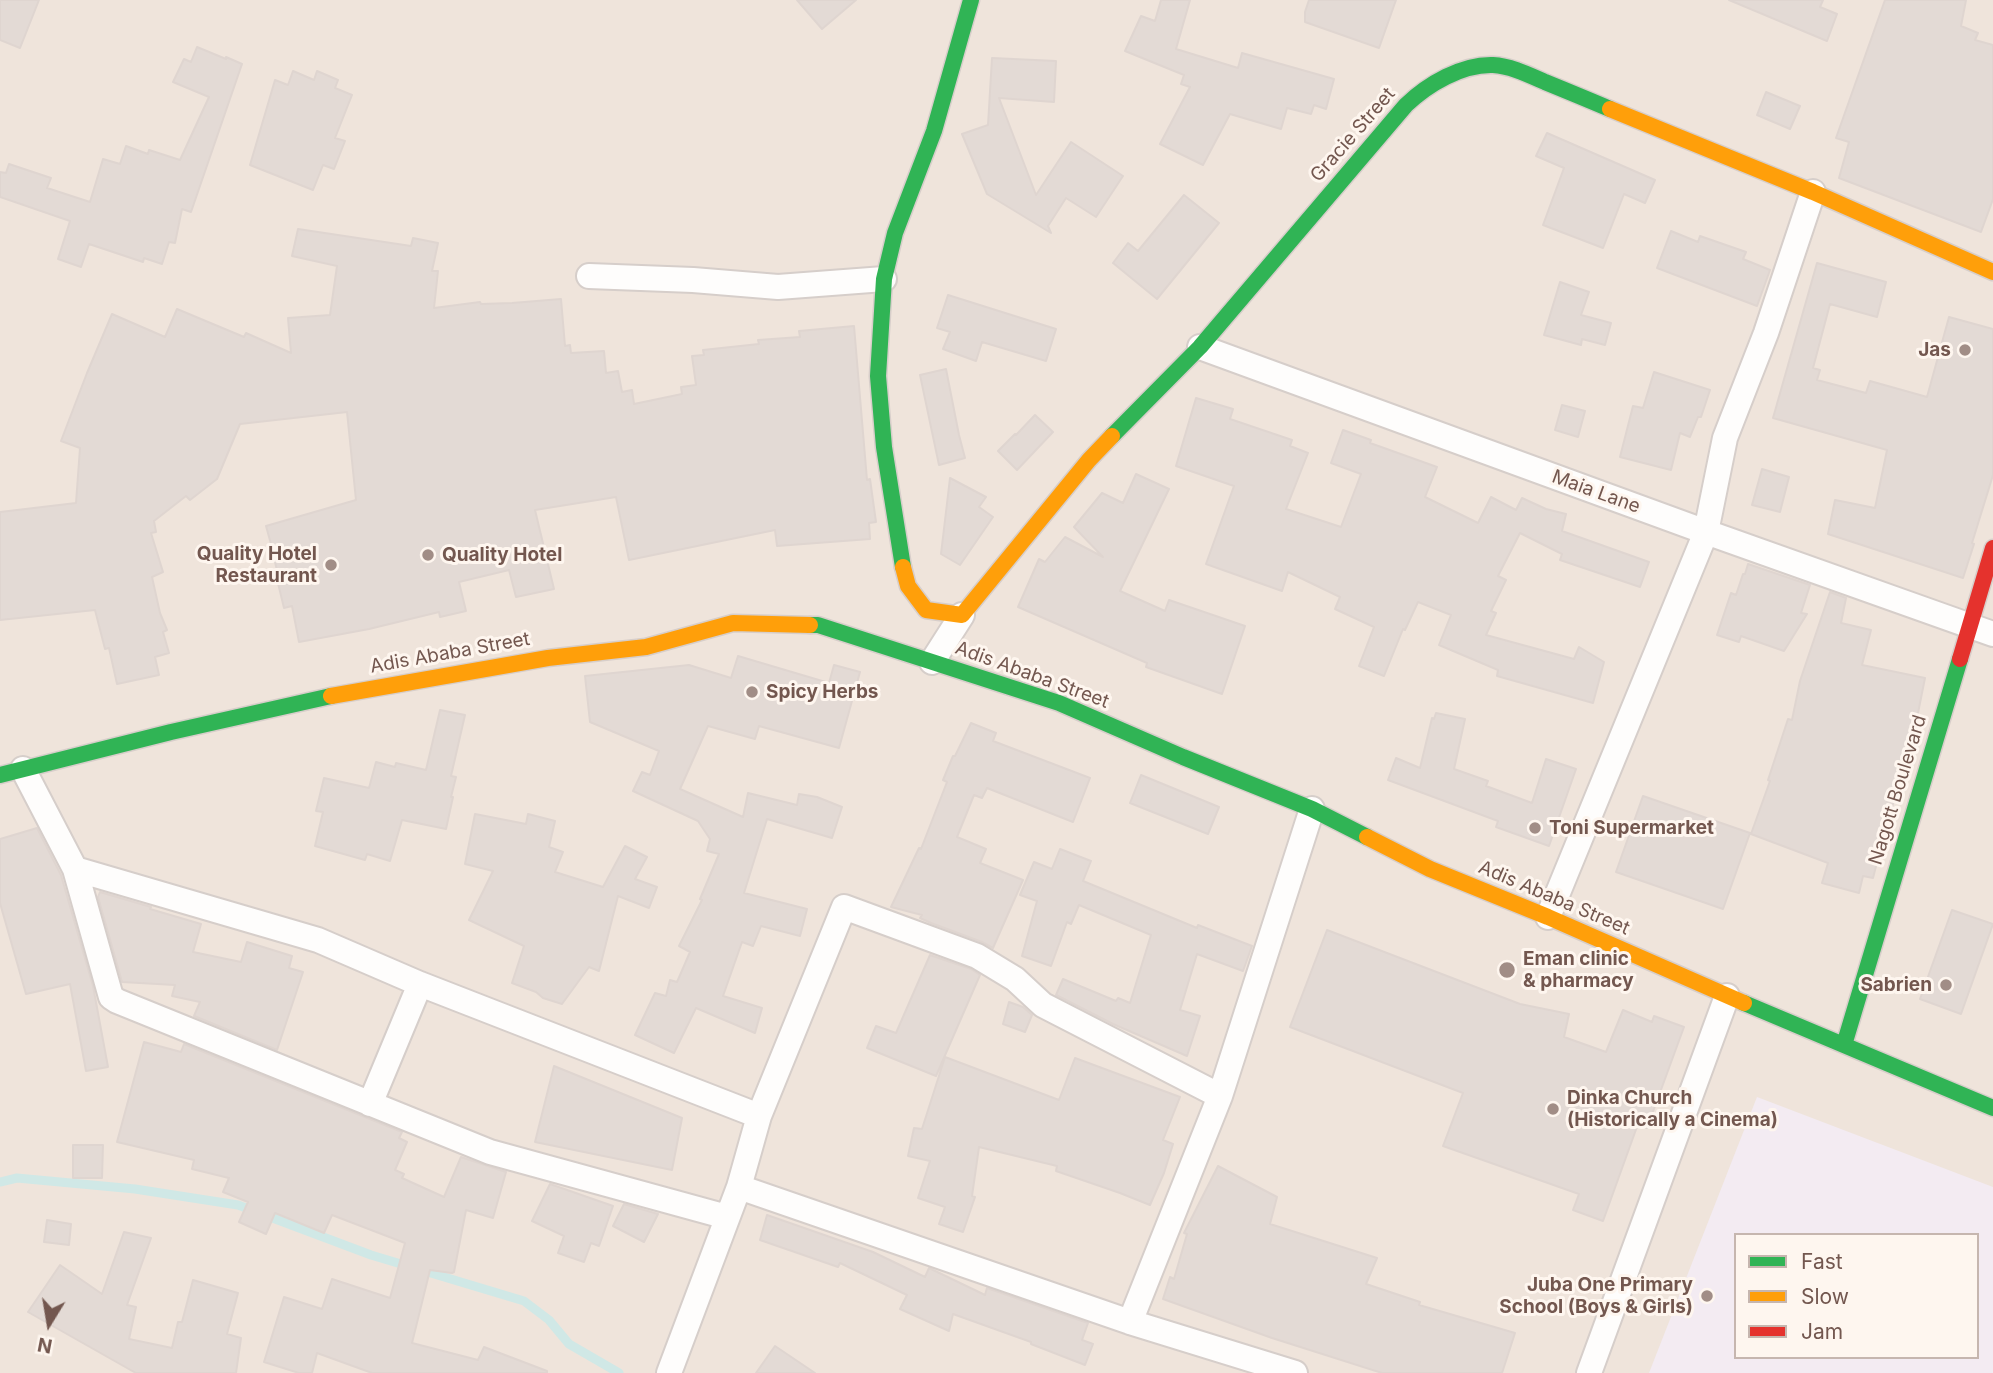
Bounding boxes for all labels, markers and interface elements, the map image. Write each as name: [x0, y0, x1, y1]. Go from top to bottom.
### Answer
street label: Gracie Street: [1306, 83, 1400, 187]
place label: Jas: [1918, 339, 1951, 361]
marker: Jas: [1957, 342, 1973, 358]
street label: Maia Lane: [1549, 466, 1643, 518]
place label: Quality Hotel Restaurant: [197, 543, 317, 587]
place label: Quality Hotel: [442, 544, 562, 566]
marker: Quality Hotel: [420, 547, 436, 563]
marker: Quality Hotel Restaurant: [323, 557, 339, 573]
street label: Adis Ababa Street: [368, 628, 532, 678]
street label: Adis Ababa Street: [952, 637, 1112, 713]
place label: Spicy Herbs: [766, 681, 879, 703]
marker: Spicy Herbs: [744, 684, 760, 700]
street label: Nagott Boulevard: [1864, 712, 1932, 868]
place label: Toni Supermarket: [1549, 817, 1714, 839]
marker: Toni Supermarket: [1527, 820, 1543, 836]
street label: Adis Ababa Street: [1475, 856, 1633, 940]
place label: Eman clinic & pharmacy: [1523, 948, 1634, 992]
marker: Eman clinic & pharmacy: [1497, 960, 1517, 980]
place label: Sabrien: [1860, 974, 1932, 996]
marker: Sabrien: [1938, 977, 1954, 993]
place label: Dinka Church (Historically a Cinema): [1567, 1087, 1778, 1131]
marker: Dinka Church (Historically a Cinema): [1545, 1101, 1561, 1117]
legend: [1734, 1233, 1979, 1359]
text: Fast: [1801, 1249, 1843, 1274]
place label: Juba One Primary School (Boys & Girls): [1499, 1274, 1693, 1318]
text: Slow: [1801, 1284, 1849, 1309]
marker: Juba One Primary School (Boys & Girls): [1699, 1288, 1715, 1304]
north arrow: [14, 1289, 84, 1359]
text: Jam: [1801, 1319, 1843, 1344]
text: N: [36, 1332, 54, 1358]

